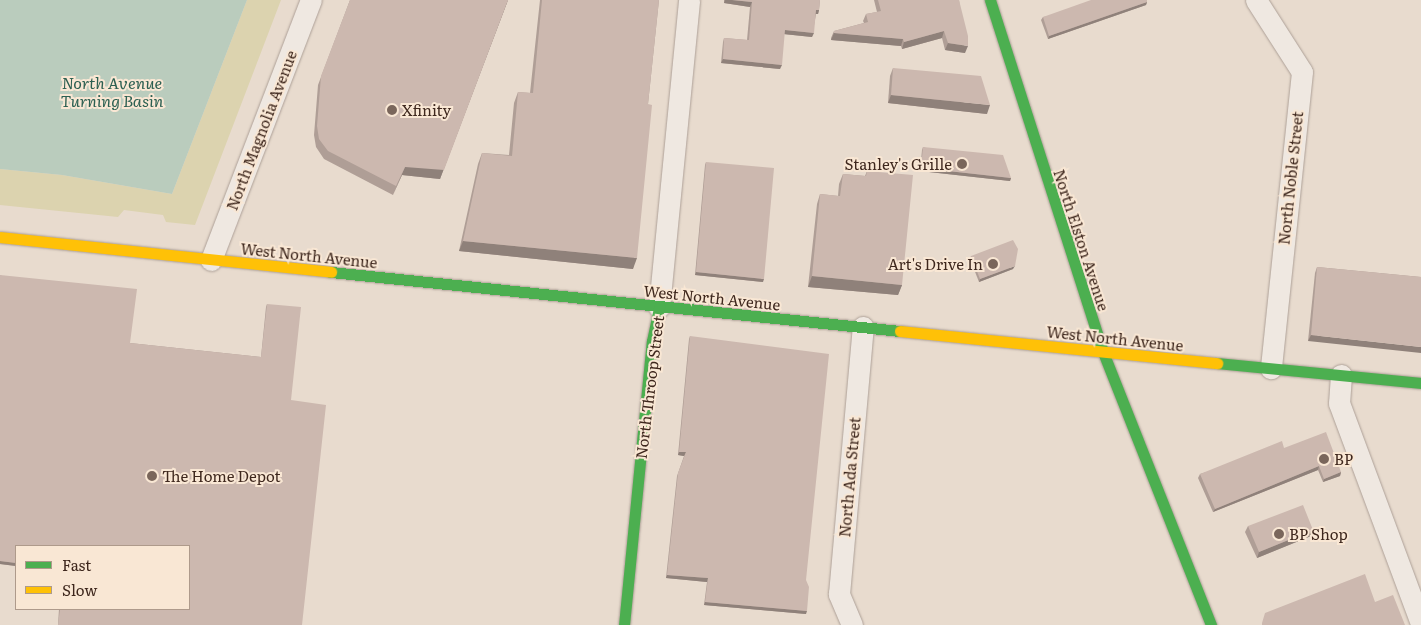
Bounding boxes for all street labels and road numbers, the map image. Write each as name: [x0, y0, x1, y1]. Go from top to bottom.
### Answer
street label: North Magnolia Avenue: [222, 47, 300, 213]
street label: North Noble Street: [1274, 110, 1306, 246]
street label: North Elston Avenue: [1051, 167, 1113, 313]
street label: West North Avenue: [240, 239, 378, 271]
street label: West North Avenue: [643, 281, 781, 313]
street label: North Throop Street: [631, 314, 667, 460]
street label: West North Avenue: [1046, 322, 1184, 354]
street label: North Ada Street: [835, 416, 863, 538]

